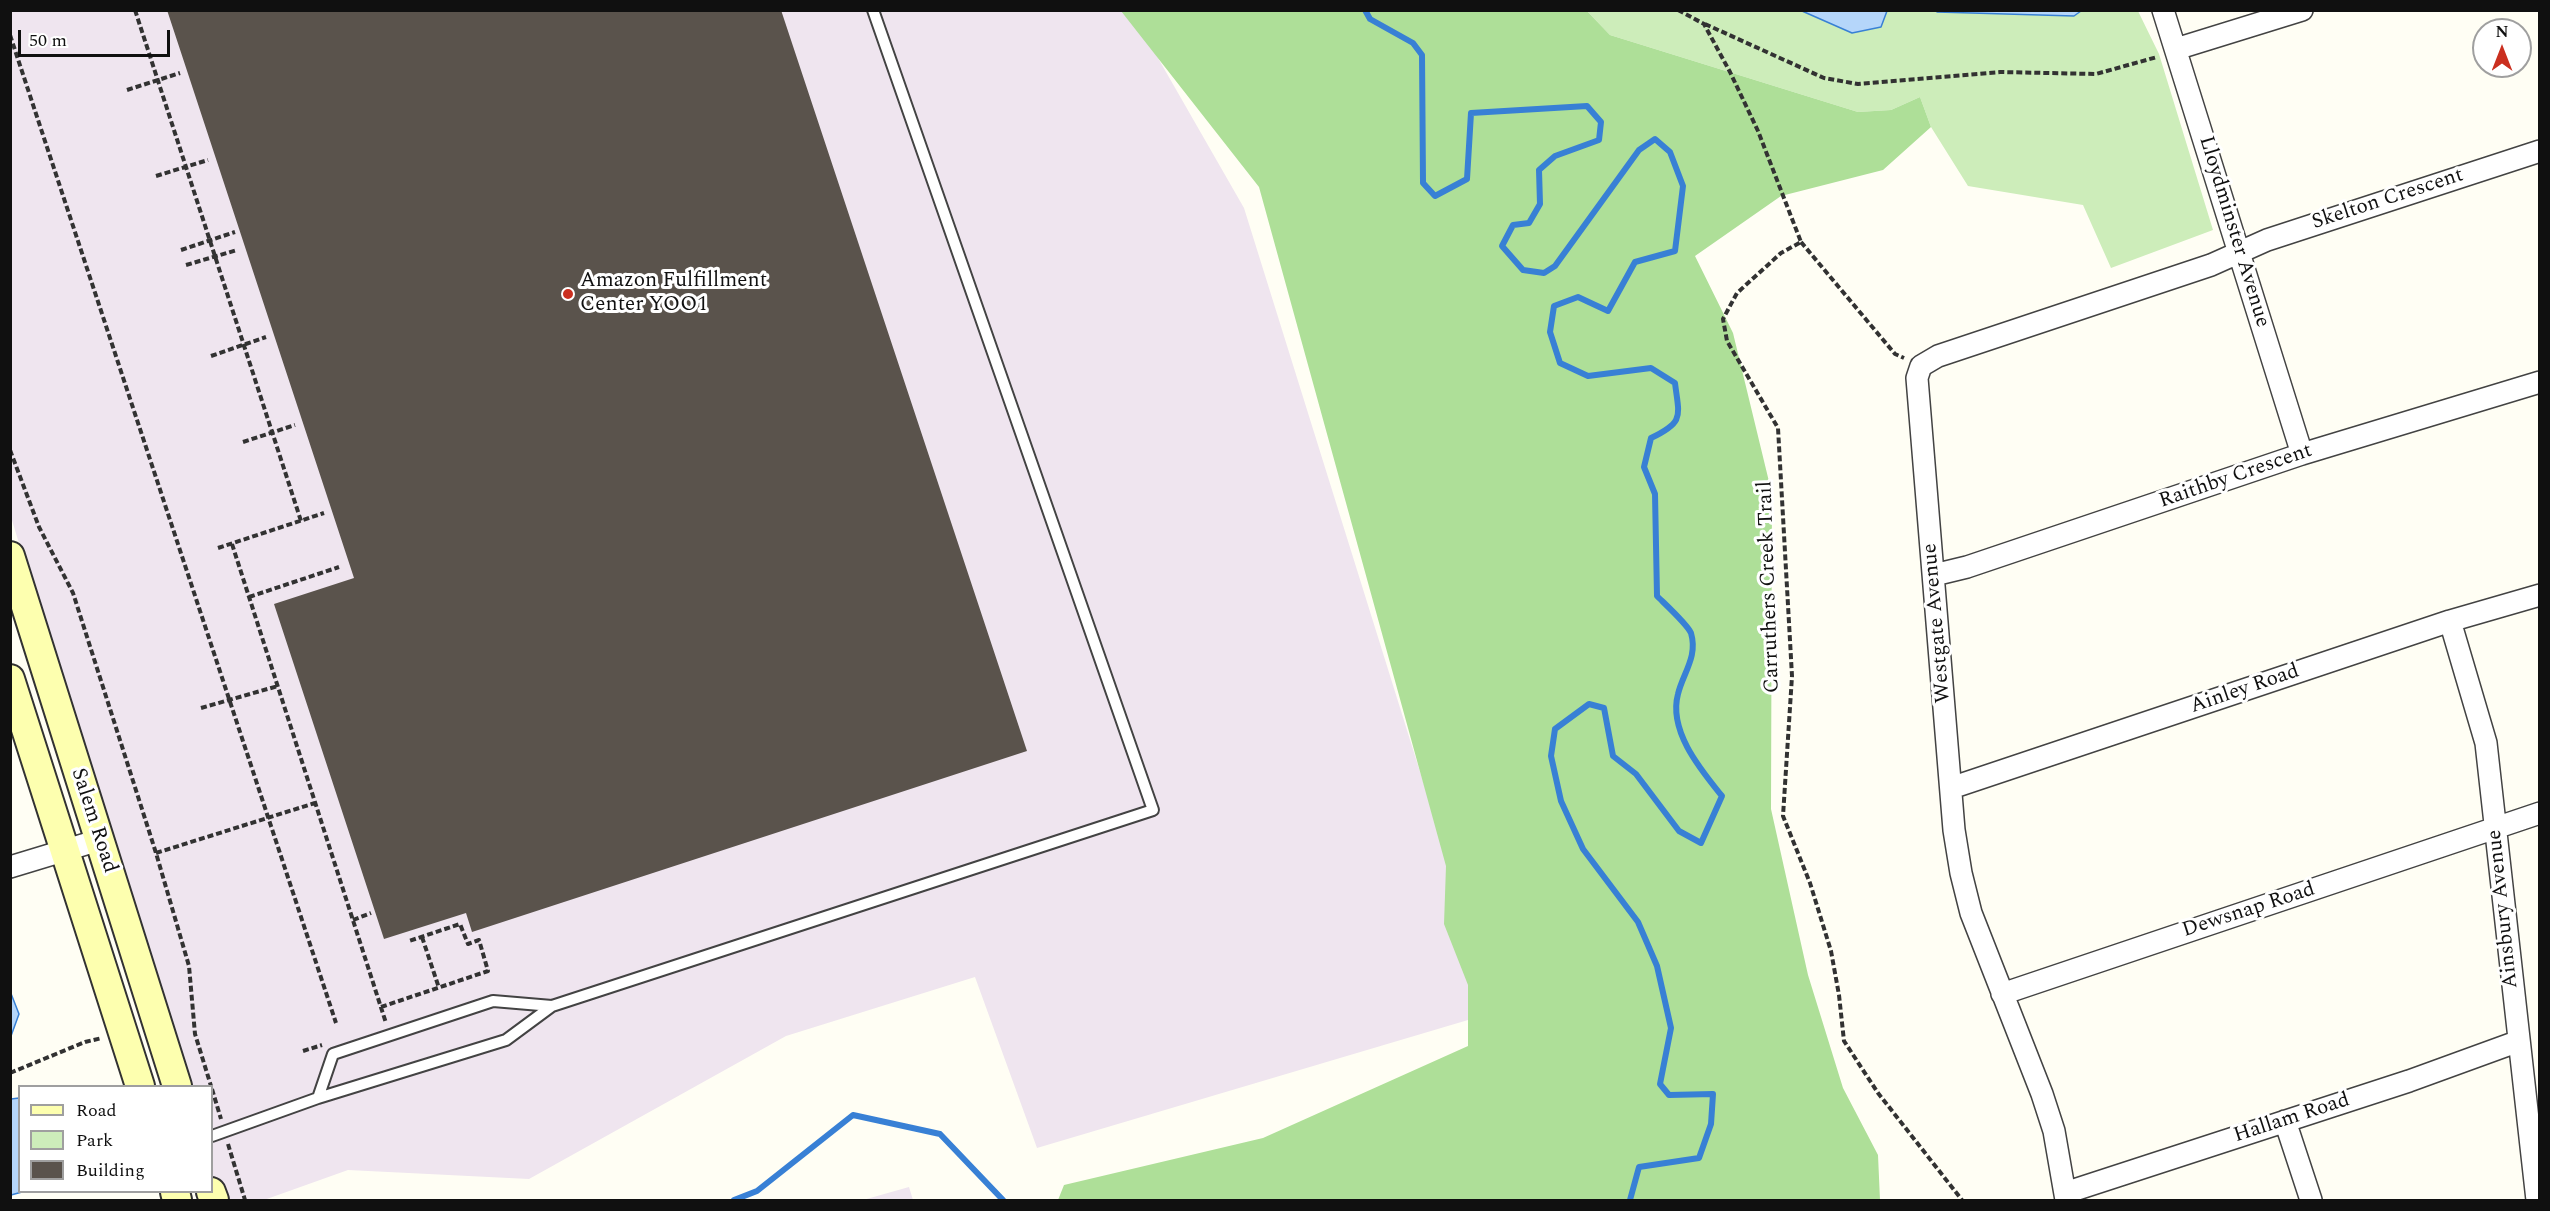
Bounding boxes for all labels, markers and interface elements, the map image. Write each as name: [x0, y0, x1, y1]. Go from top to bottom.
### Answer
scale bar: [21, 18, 172, 56]
north arrow: [2472, 18, 2532, 78]
text: N: [2495, 20, 2509, 44]
text: 50 m: [29, 27, 67, 54]
street label: Lloydminster Avenue: [2192, 133, 2274, 331]
street label: Skelton Crescent: [2309, 164, 2467, 236]
place label: Amazon Fulfillment Center YOO1: [580, 269, 767, 319]
marker: Amazon Fulfillment Center YOO1: [561, 287, 575, 301]
street label: Raithby Crescent: [2156, 439, 2316, 515]
street label: Carruthers Creek Trail: [1754, 480, 1786, 694]
street label: Westgate Avenue: [1918, 542, 1958, 704]
street label: Ainley Road: [2187, 660, 2303, 720]
street label: Salem Road: [64, 765, 122, 877]
street label: Ainsbury Avenue: [2483, 828, 2525, 990]
street label: Dewsnap Road: [2179, 878, 2319, 944]
legend: [18, 1085, 213, 1193]
street label: Hallam Road: [2231, 1088, 2353, 1150]
text: Road: [76, 1097, 117, 1124]
text: Park: [76, 1127, 113, 1154]
text: Building: [76, 1157, 145, 1184]

